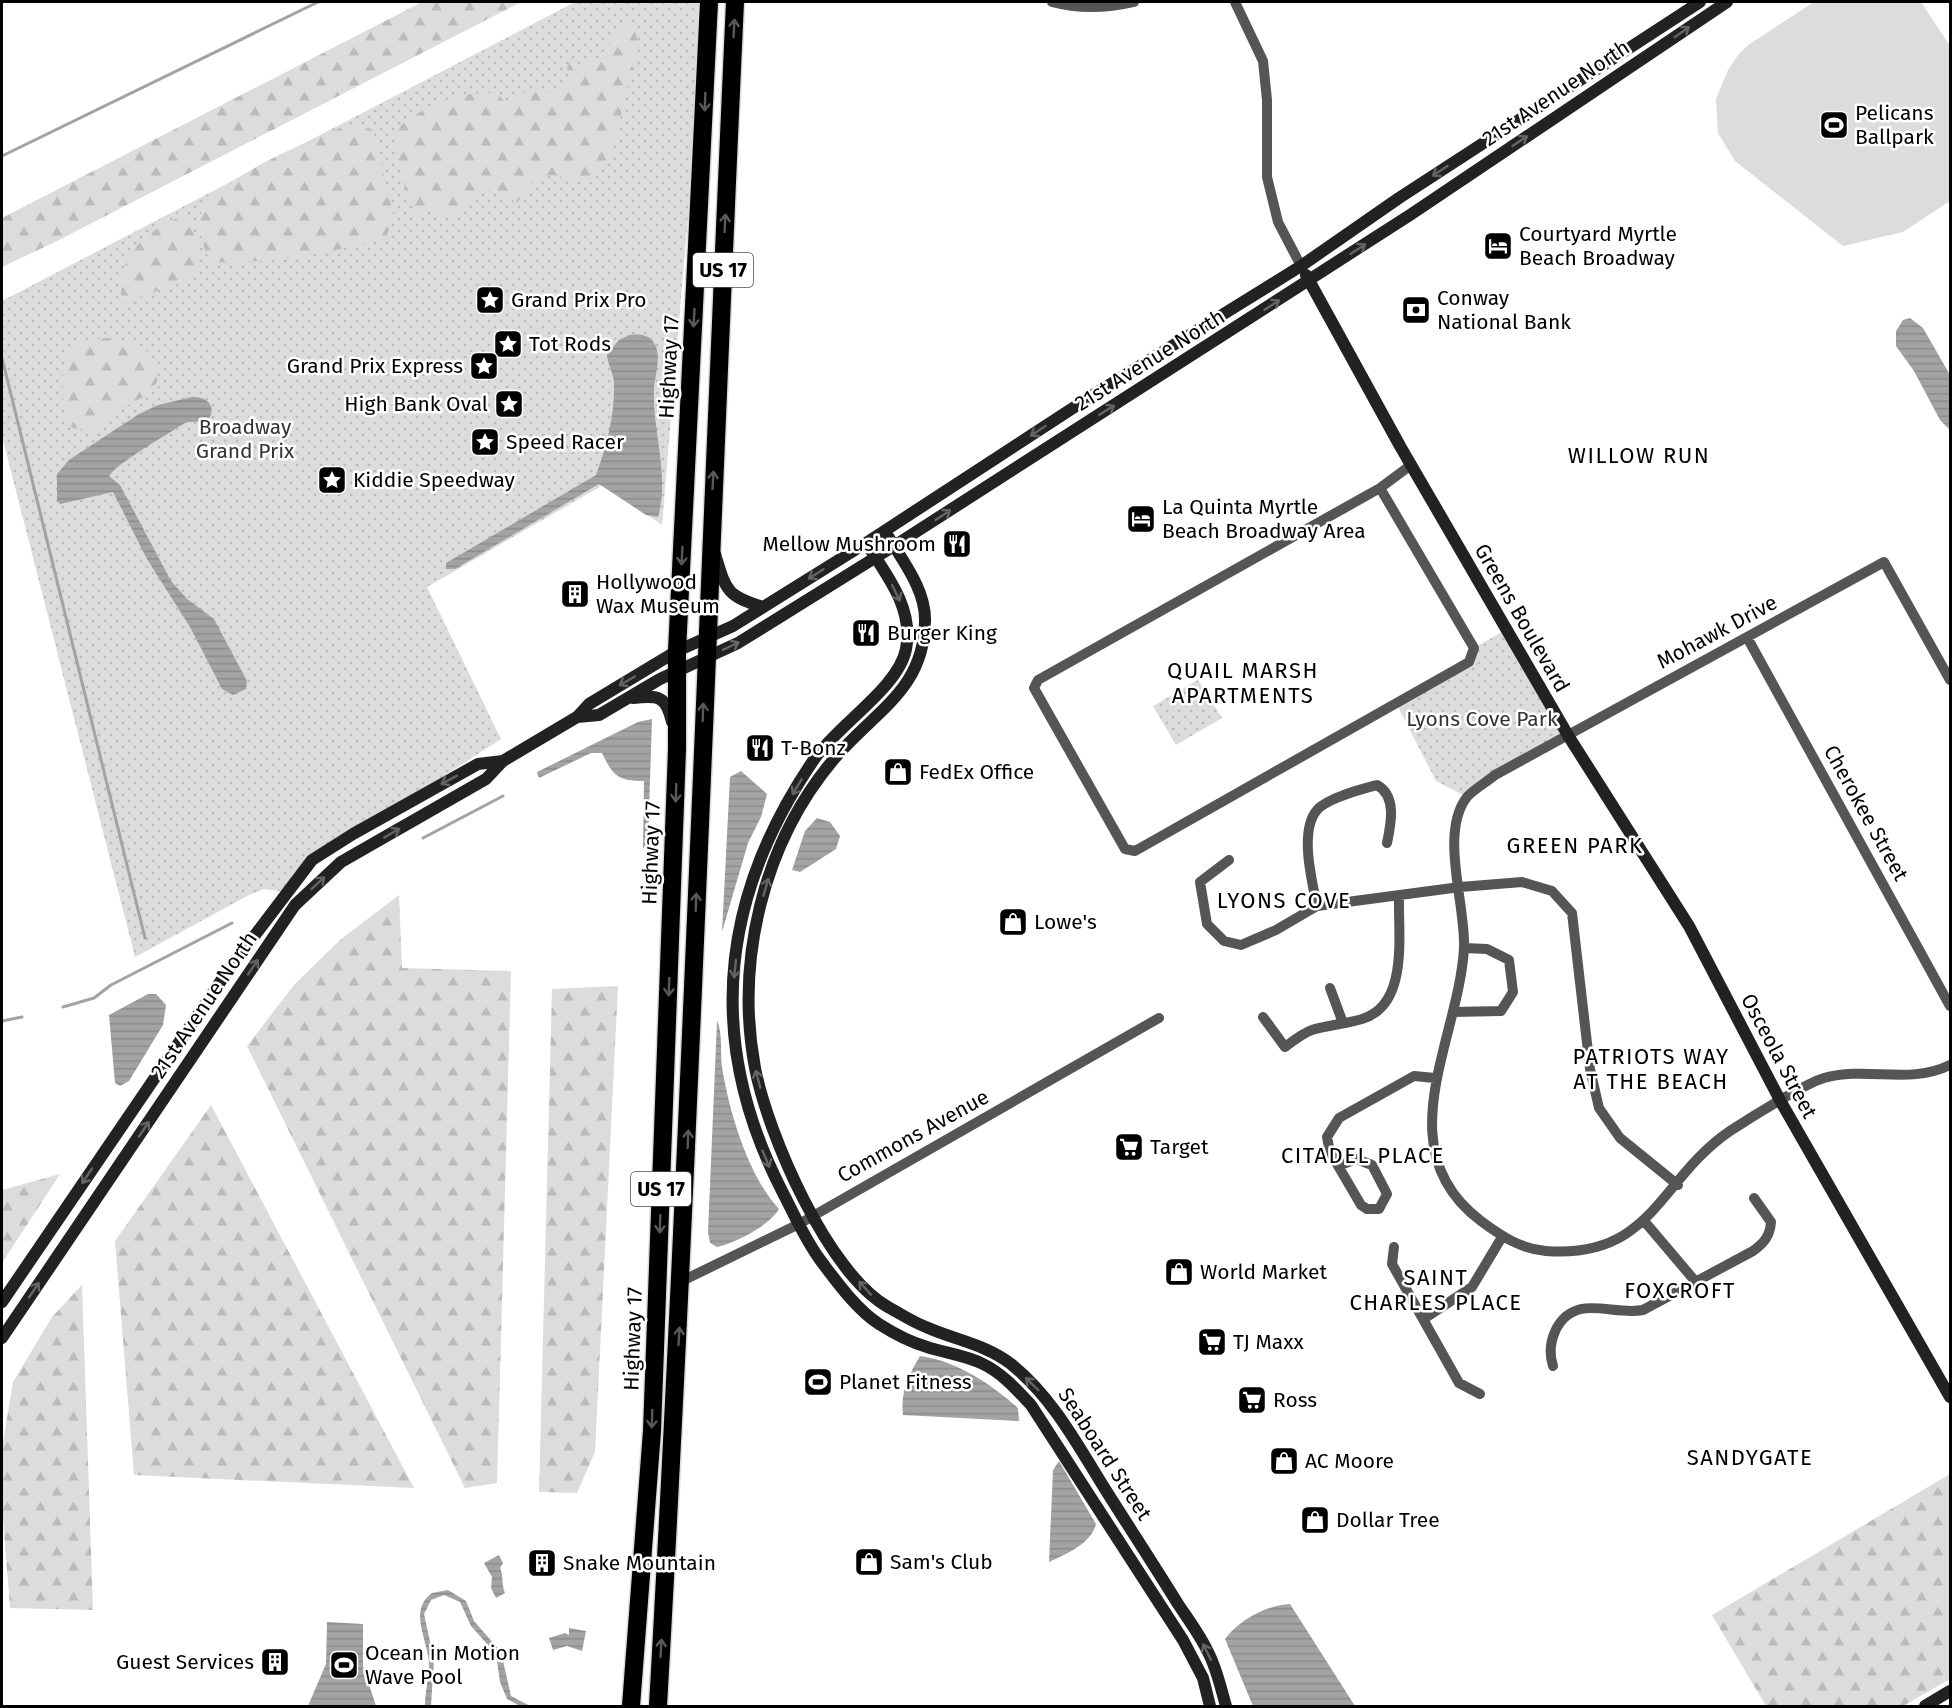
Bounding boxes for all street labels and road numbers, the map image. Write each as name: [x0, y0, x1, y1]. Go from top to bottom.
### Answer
street label: 21st Avenue North: [1478, 34, 1634, 152]
road number: US 17: [693, 253, 753, 287]
street label: 21st Avenue North: [1070, 303, 1230, 417]
street label: Highway 17: [653, 315, 685, 419]
street label: Greens Boulevard: [1469, 539, 1575, 697]
street label: Mohawk Drive: [1652, 589, 1782, 675]
street label: Cherokee Street: [1818, 741, 1914, 886]
street label: Highway 17: [636, 801, 666, 905]
street label: 21st Avenue North: [145, 927, 263, 1083]
street label: Osceola Street: [1735, 989, 1823, 1123]
street label: Commons Avenue: [833, 1084, 993, 1188]
road number: US 17: [631, 1172, 691, 1206]
street label: Highway 17: [618, 1287, 648, 1391]
street label: Seaboard Street: [1053, 1383, 1158, 1525]

